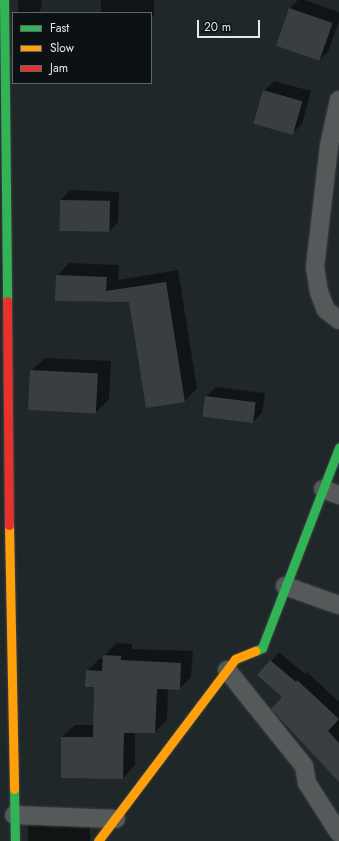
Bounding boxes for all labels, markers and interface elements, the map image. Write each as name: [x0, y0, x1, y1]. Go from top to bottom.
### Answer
legend: [12, 12, 152, 84]
scale bar: [199, 12, 262, 38]
text: 20 m: [204, 18, 231, 36]
text: Fast: [50, 19, 69, 37]
text: Slow: [50, 39, 74, 57]
text: Jam: [50, 59, 68, 77]

